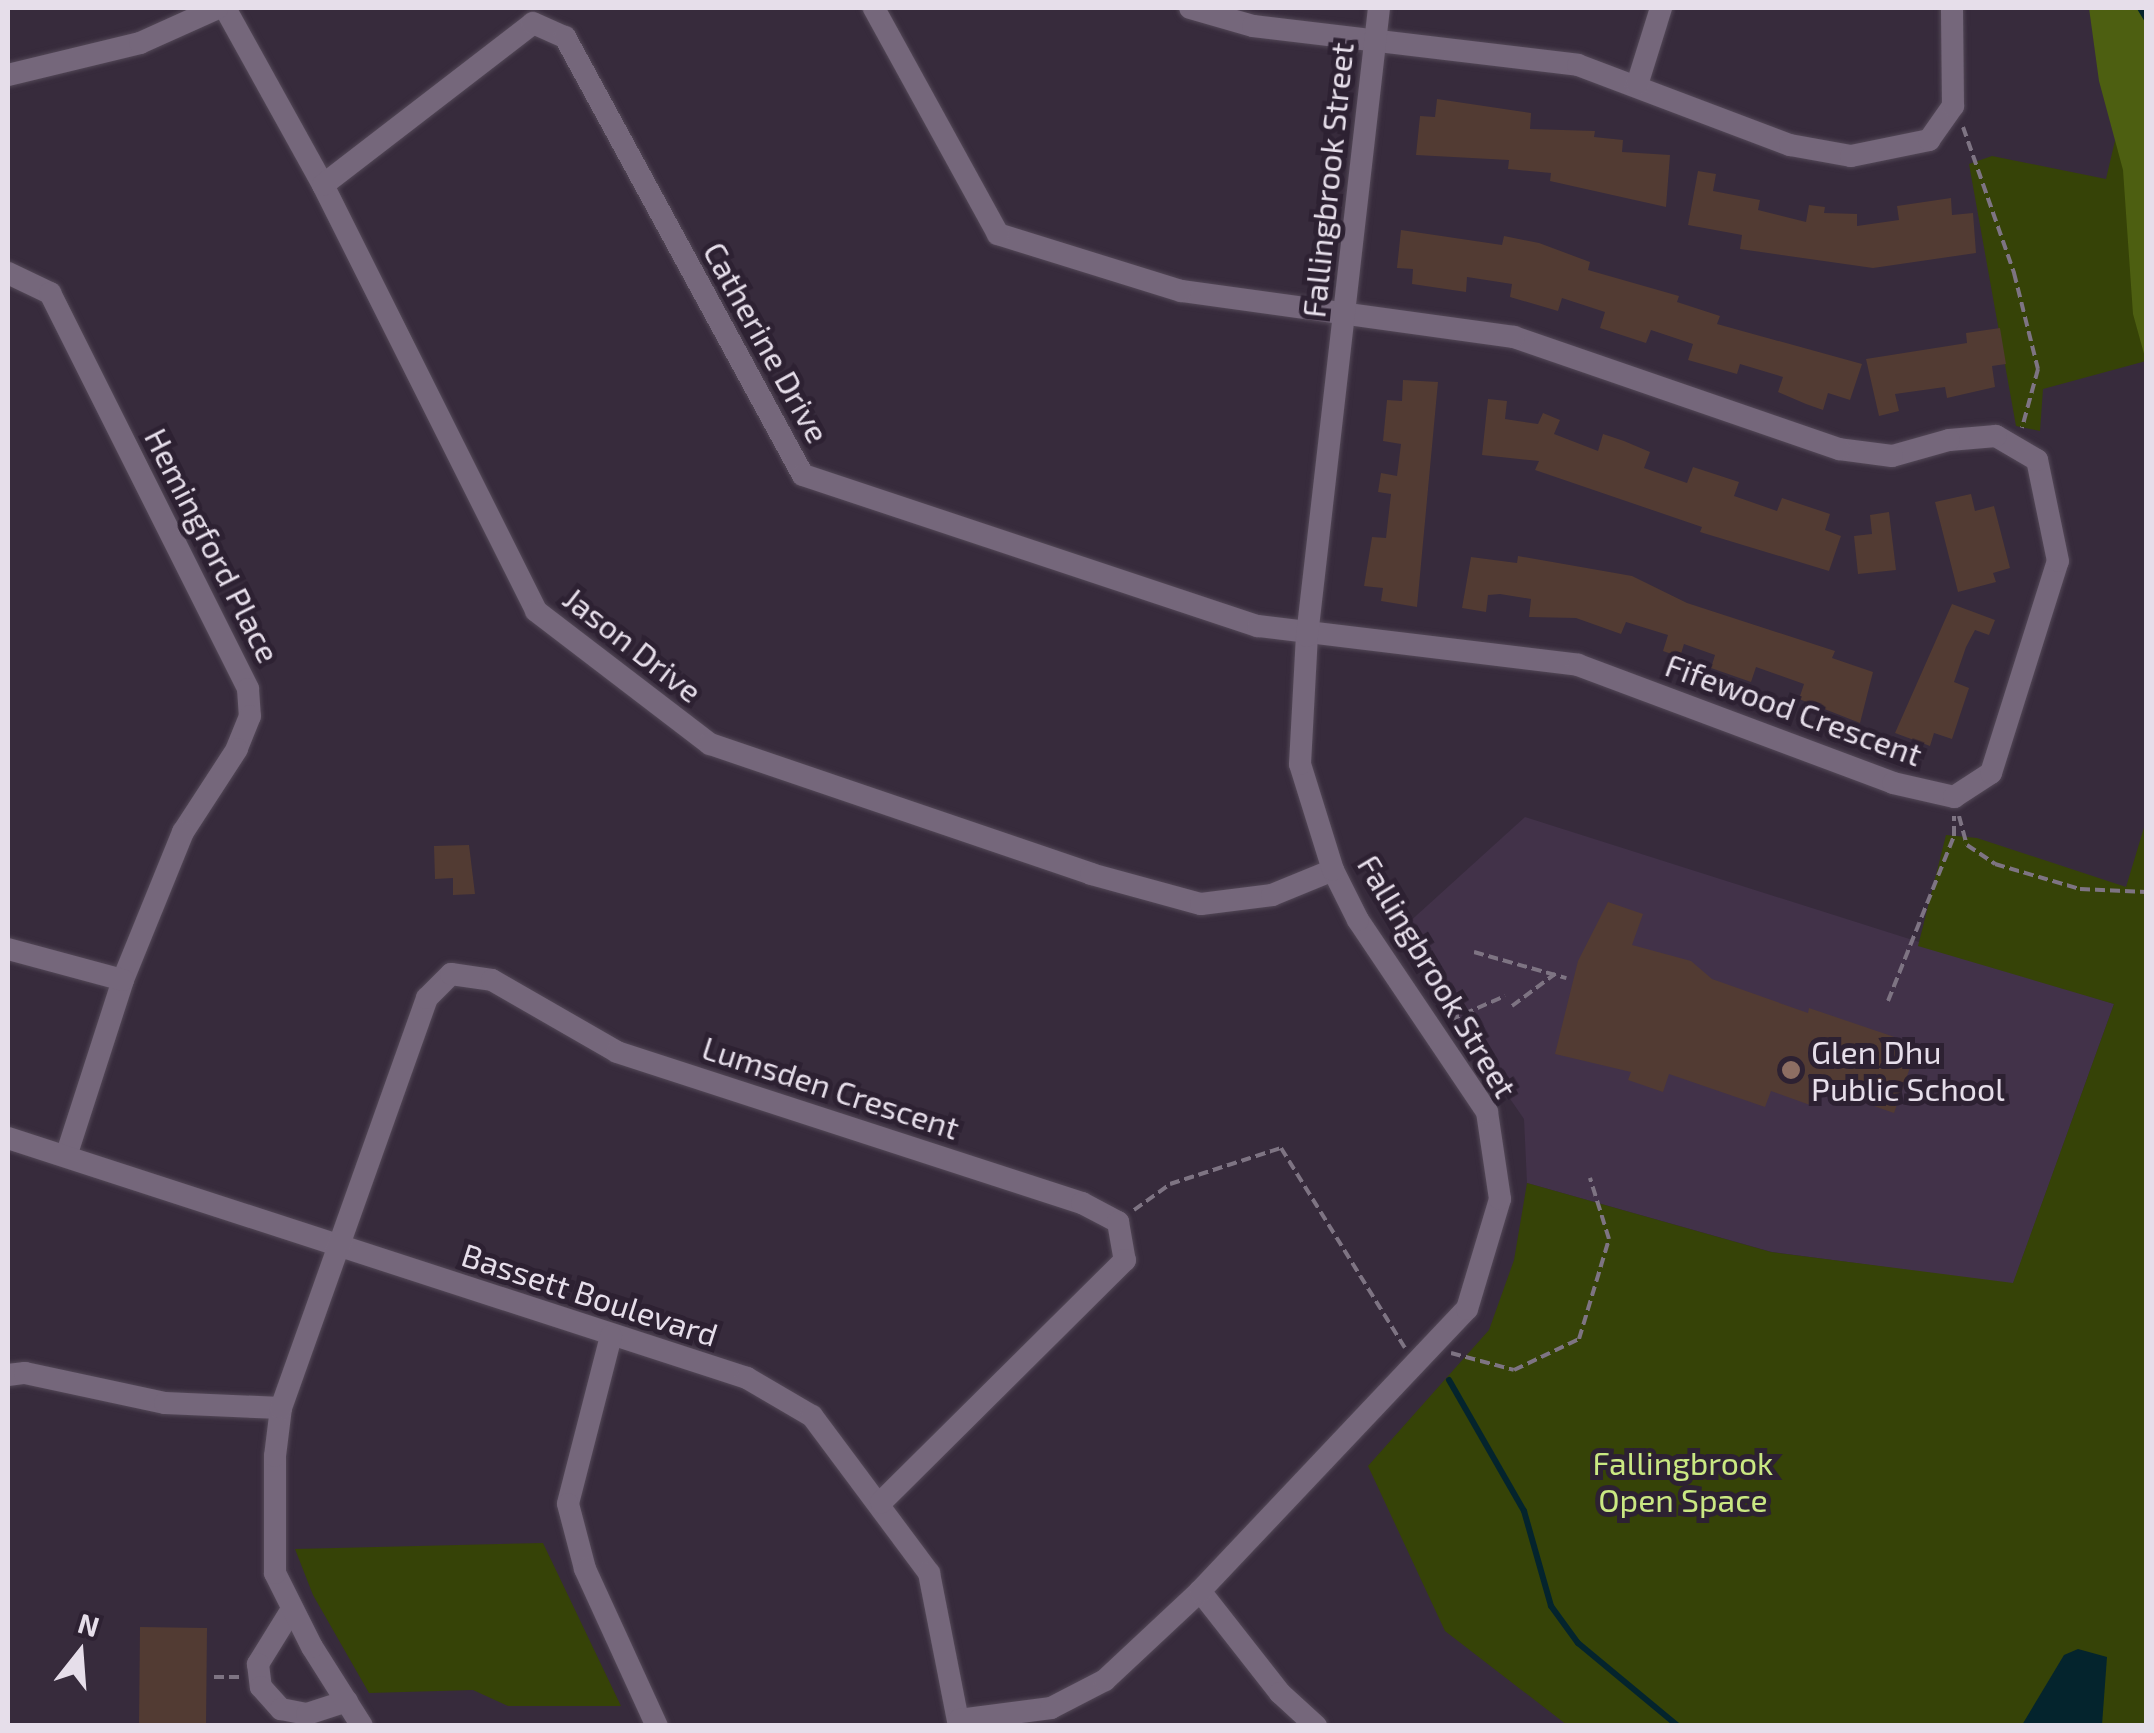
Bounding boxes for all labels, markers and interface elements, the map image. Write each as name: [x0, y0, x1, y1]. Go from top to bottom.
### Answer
street label: Fallingbrook Street: [1293, 40, 1361, 320]
street label: Catherine Drive: [696, 235, 838, 449]
street label: Hemingford Place: [137, 422, 289, 668]
street label: Jason Drive: [556, 578, 710, 710]
street label: Fifewood Crescent: [1661, 645, 1927, 773]
street label: Fallingbrook Street: [1350, 847, 1526, 1105]
street label: Lumsden Crescent: [698, 1027, 964, 1147]
place label: Glen Dhu Public School: [1811, 1033, 2005, 1108]
marker: Glen Dhu Public School: [1780, 1059, 1802, 1081]
street label: Bassett Boulevard: [457, 1235, 723, 1353]
park label: Fallingbrook Open Space: [1593, 1444, 1773, 1519]
north arrow: [30, 1603, 130, 1703]
text: N: [74, 1605, 103, 1644]

